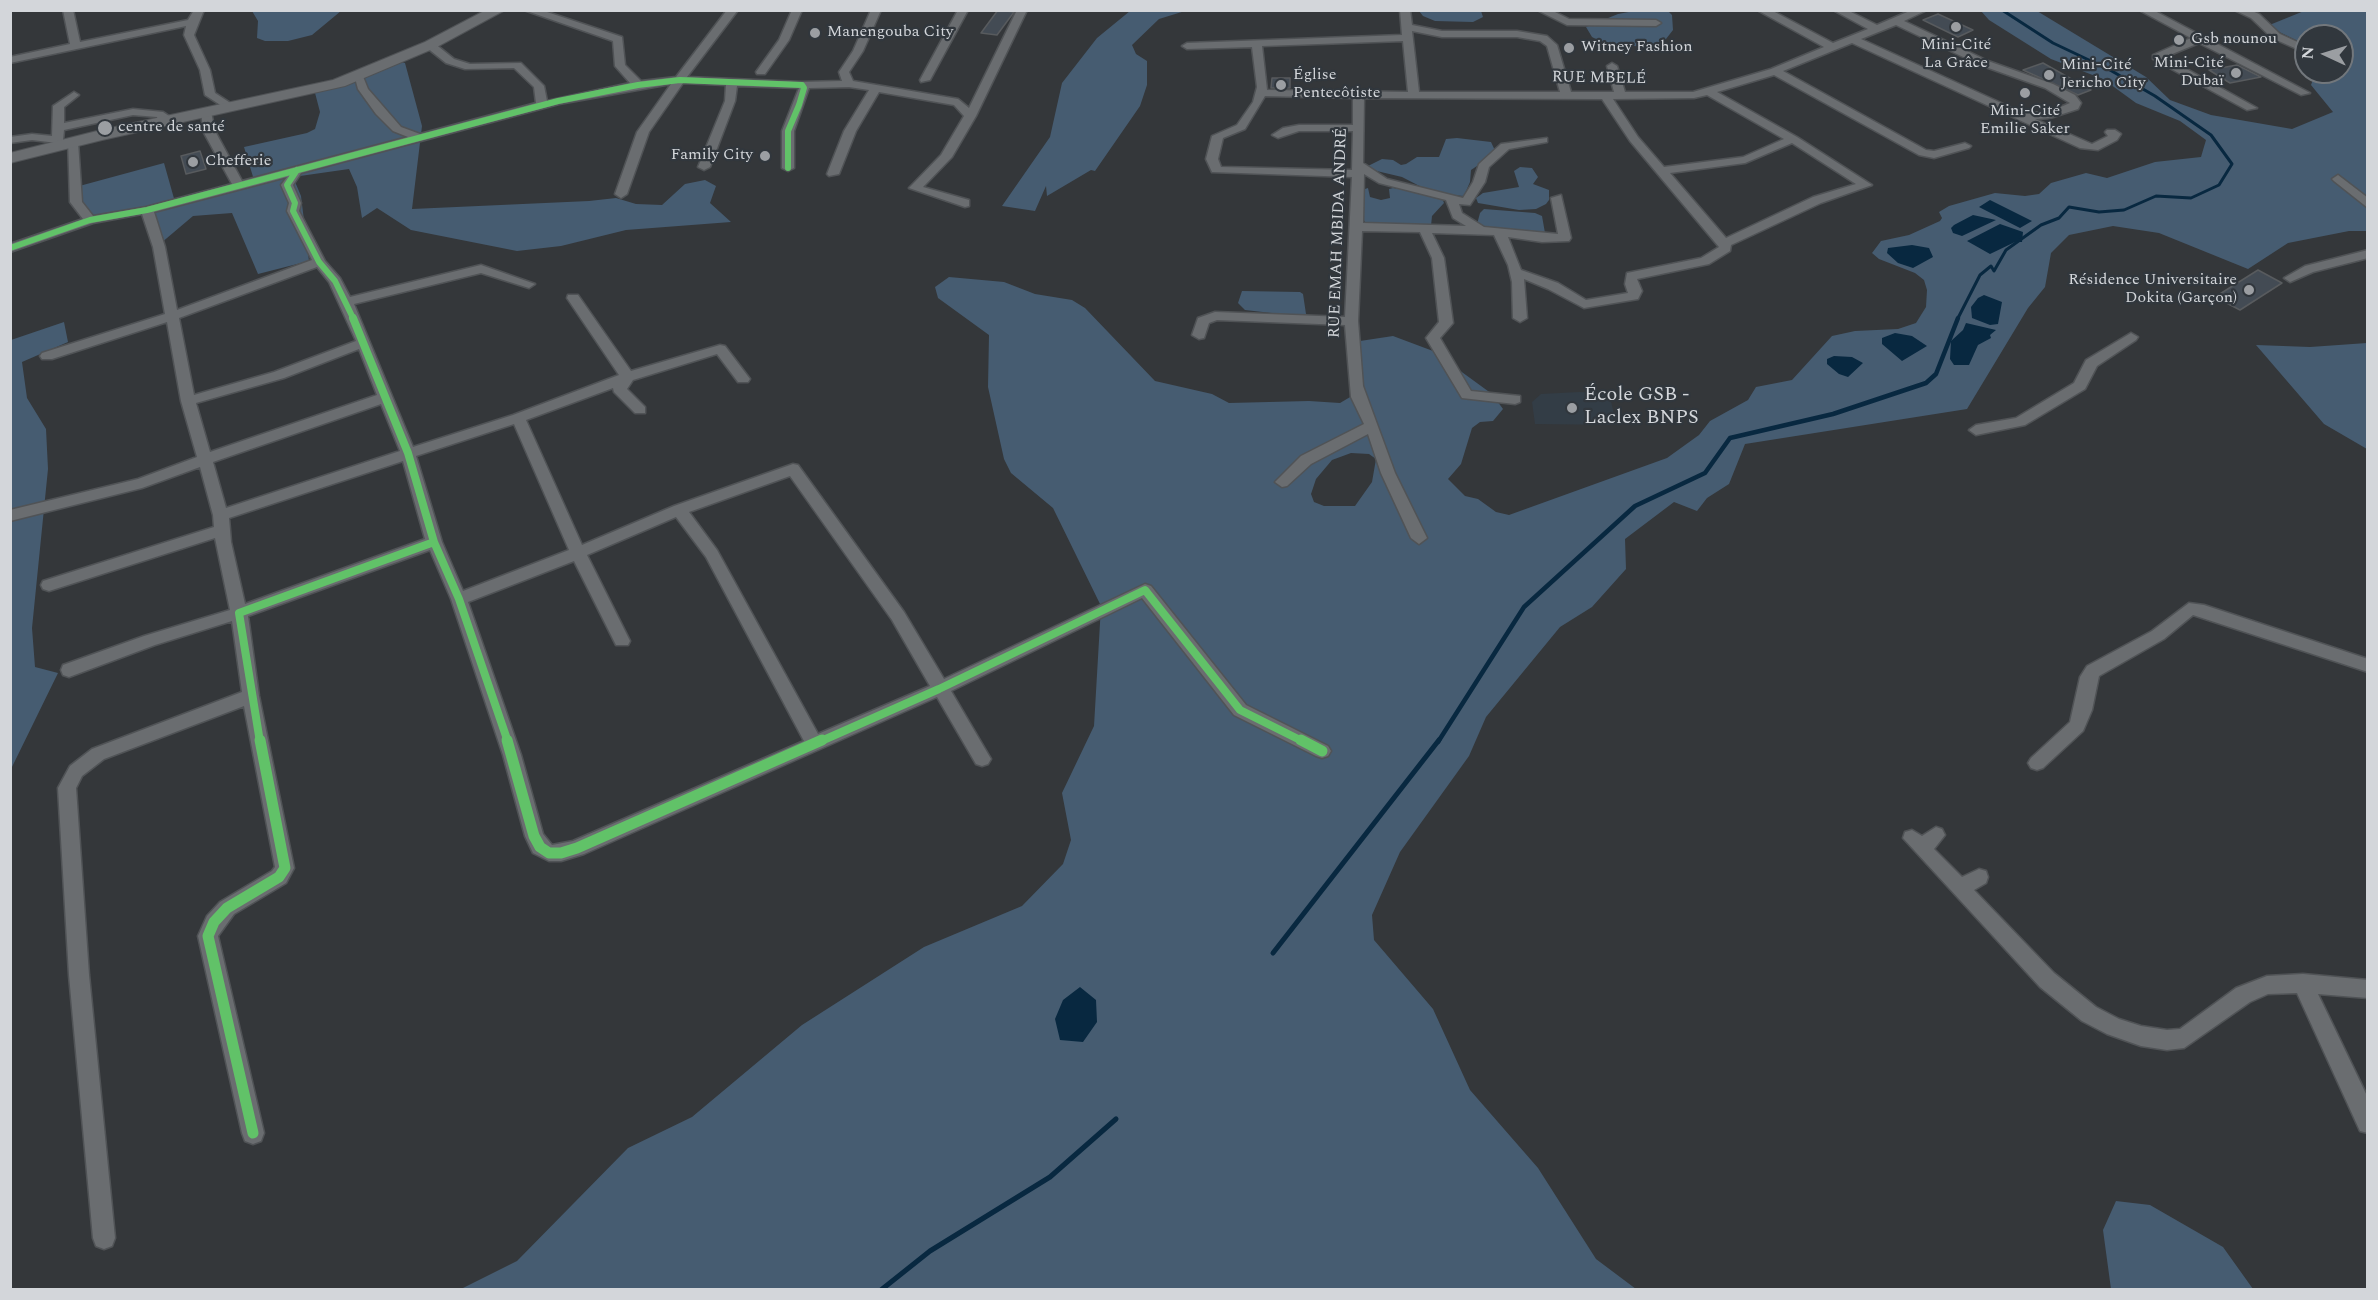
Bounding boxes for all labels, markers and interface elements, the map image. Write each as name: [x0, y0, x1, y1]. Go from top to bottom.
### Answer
marker: Mini-Cité La Grâce: [1949, 20, 1963, 34]
place label: Manengouba City: [827, 23, 953, 43]
north arrow: [2294, 24, 2354, 84]
marker: Manengouba City: [808, 26, 822, 40]
place label: Gsb nounou: [2191, 30, 2277, 50]
marker: Gsb nounou: [2172, 33, 2186, 47]
place label: Mini-Cité La Grâce: [1921, 36, 1991, 74]
place label: Witney Fashion: [1581, 38, 1693, 58]
marker: Witney Fashion: [1562, 41, 1576, 55]
text: N: [2296, 46, 2320, 60]
place label: Mini-Cité Dubaï: [2153, 54, 2224, 92]
place label: Mini-Cité Jericho City: [2061, 56, 2146, 94]
place label: Église Pentecôtiste: [1293, 66, 1380, 104]
marker: Mini-Cité Dubaï: [2229, 66, 2243, 80]
marker: Mini-Cité Jericho City: [2042, 68, 2056, 82]
street label: RUE MBELÉ: [1552, 69, 1646, 89]
marker: Église Pentecôtiste: [1274, 78, 1288, 92]
marker: Mini-Cité Emilie Saker: [2018, 86, 2032, 100]
place label: Mini-Cité Emilie Saker: [1980, 102, 2070, 140]
place label: centre de santé: [118, 118, 225, 138]
marker: centre de santé: [96, 119, 114, 137]
street label: RUE EMAH MBIDA ANDRÉ: [1326, 128, 1352, 338]
place label: Family City: [671, 146, 753, 166]
marker: Family City: [758, 149, 772, 163]
place label: Chefferie: [205, 152, 271, 172]
marker: Chefferie: [186, 155, 200, 169]
place label: Résidence Universitaire Dokita (Garçon): [2068, 271, 2237, 309]
marker: Résidence Universitaire Dokita (Garçon): [2242, 283, 2256, 297]
place label: École GSB - Laclex BNPS: [1584, 384, 1699, 431]
marker: École GSB - Laclex BNPS: [1565, 401, 1579, 415]

